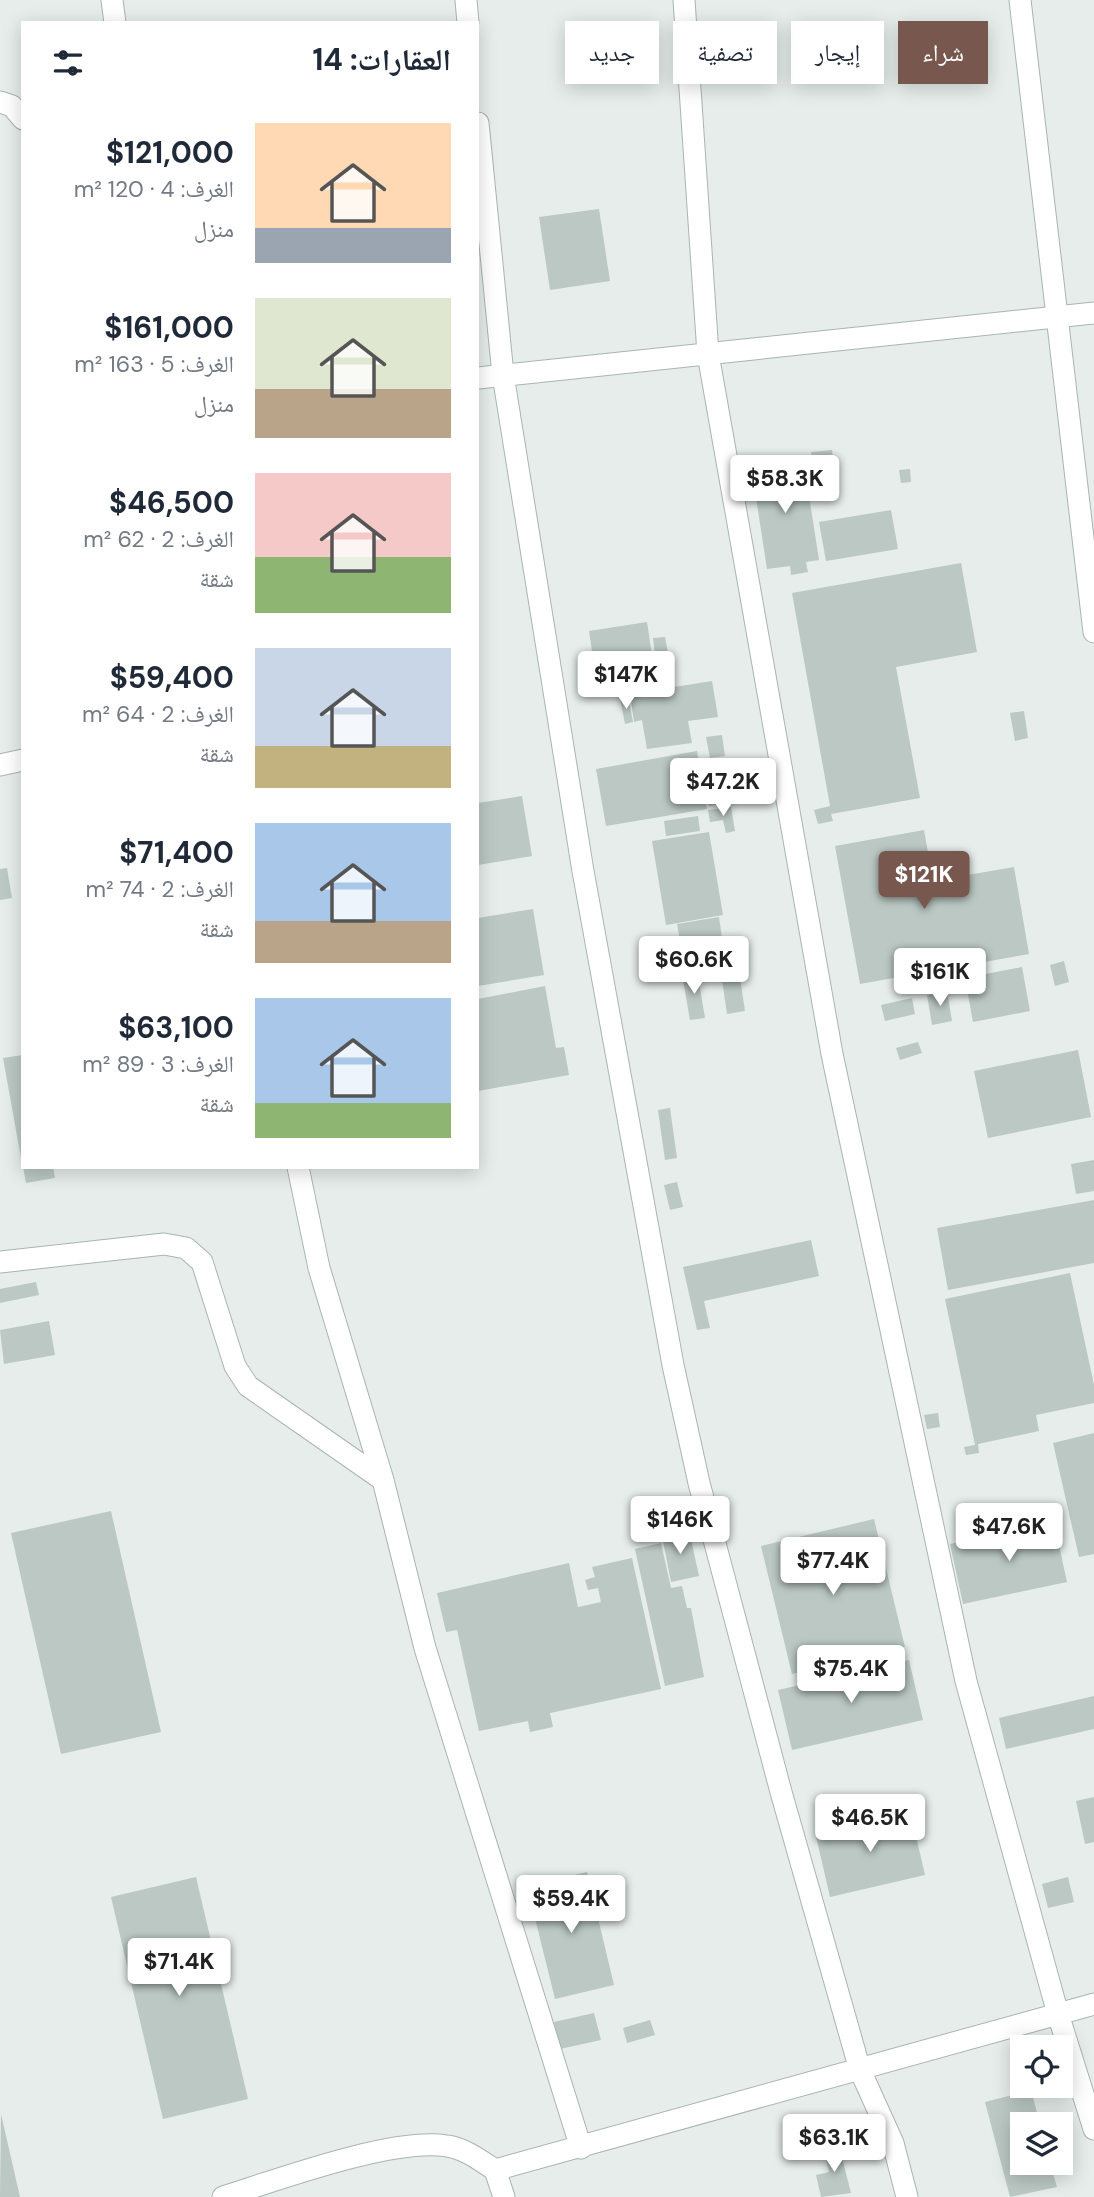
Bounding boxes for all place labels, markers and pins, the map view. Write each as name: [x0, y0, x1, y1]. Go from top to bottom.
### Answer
pin: $58.3K: [728, 456, 842, 515]
pin: $147K: [577, 652, 675, 711]
pin: $47.2K: [666, 758, 780, 818]
pin: $121K: [875, 852, 973, 911]
pin: $60.6K: [637, 936, 751, 996]
pin: $161K: [891, 948, 989, 1008]
pin: $146K: [631, 1496, 729, 1556]
pin: $47.6K: [952, 1504, 1066, 1563]
pin: $77.4K: [776, 1538, 890, 1597]
pin: $75.4K: [794, 1646, 908, 1705]
pin: $46.5K: [813, 1794, 927, 1854]
pin: $59.4K: [514, 1876, 628, 1935]
pin: $71.4K: [122, 1938, 236, 1998]
pin: $63.1K: [777, 2114, 891, 2174]

